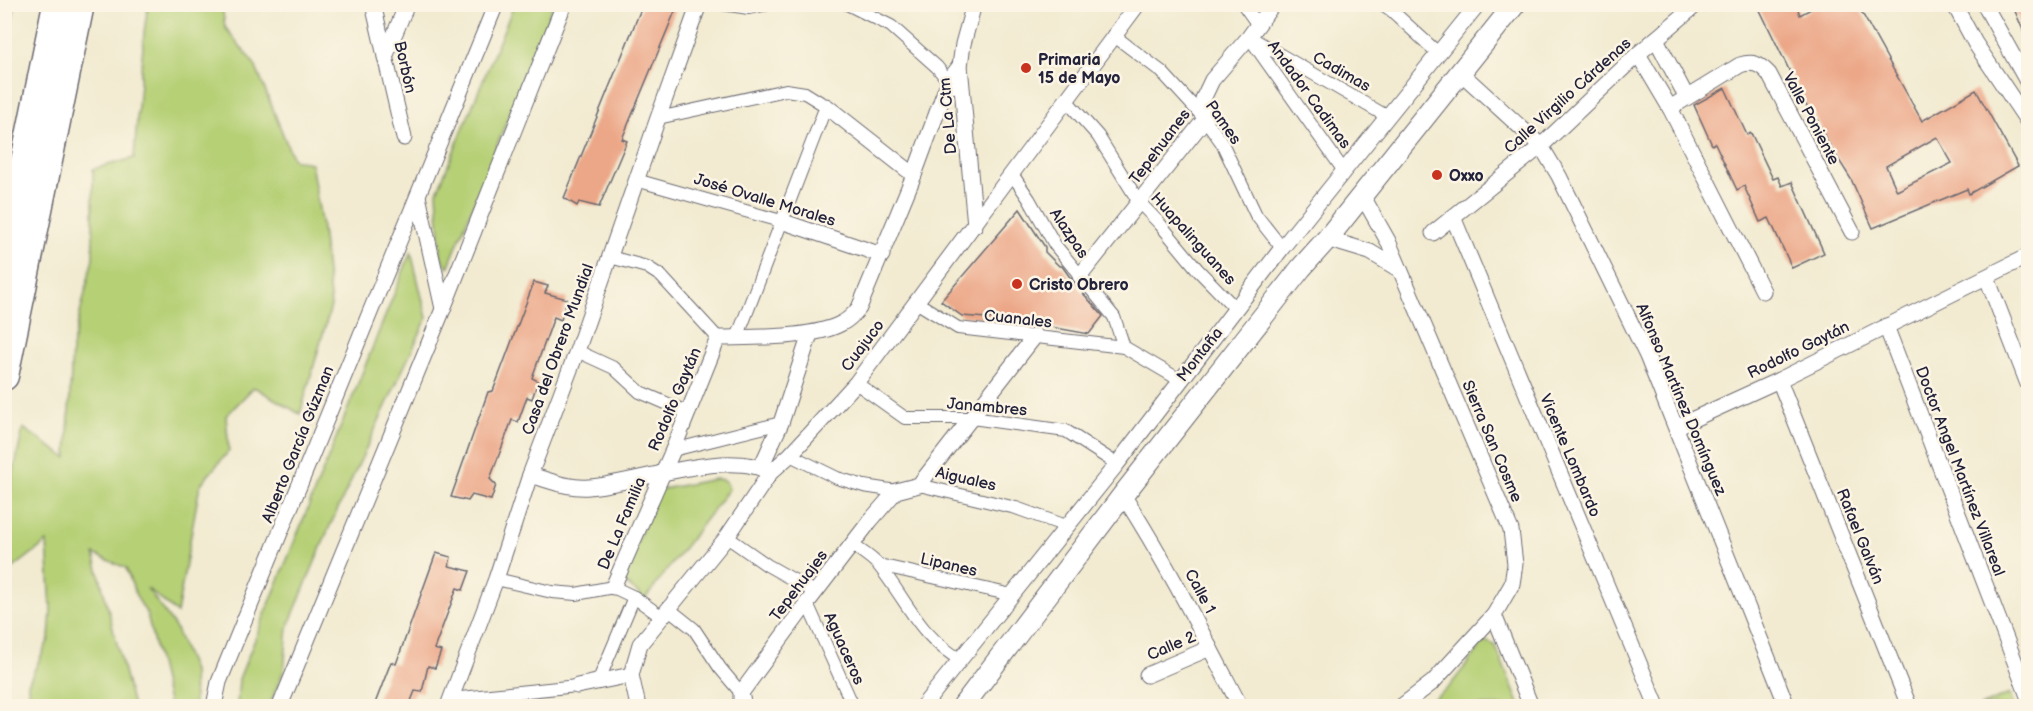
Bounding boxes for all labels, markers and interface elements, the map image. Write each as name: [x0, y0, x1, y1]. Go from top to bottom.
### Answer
street label: Calle Virgilio Cárdenas: [1501, 34, 1635, 158]
street label: Andador Cadimas: [1263, 37, 1354, 153]
street label: Borbón: [389, 39, 420, 95]
street label: Cadimas: [1309, 48, 1374, 96]
place label: Primaria 15 de Mayo: [1038, 51, 1120, 88]
marker: Primaria 15 de Mayo: [1019, 61, 1033, 75]
street label: Valle Poniente: [1778, 69, 1843, 169]
street label: De La Ctm: [936, 77, 961, 155]
street label: Pames: [1201, 97, 1245, 148]
street label: Tepehuanes: [1126, 105, 1195, 188]
place label: Oxxo: [1449, 167, 1484, 186]
marker: Oxxo: [1430, 168, 1444, 182]
street label: José Ovalle Morales: [692, 170, 838, 231]
street label: Huapalinguanes: [1146, 189, 1239, 289]
street label: Alazpas: [1045, 205, 1092, 263]
street label: Casa del Obrero Mundial: [519, 261, 598, 438]
place label: Cristo Obrero: [1029, 276, 1129, 295]
marker: Cristo Obrero: [1010, 277, 1024, 291]
street label: Alfonso Martínez Domínguez: [1631, 301, 1730, 499]
street label: Cuanales: [983, 306, 1053, 333]
street label: Cuajuco: [838, 316, 889, 375]
street label: Rodolfo Gaytán: [1745, 318, 1853, 383]
street label: Montaña: [1173, 324, 1227, 386]
street label: Rodolfo Gaytán: [645, 345, 706, 454]
street label: Alberto García Gúzman: [258, 363, 339, 526]
street label: Doctor Angel Martínez Villareal: [1911, 364, 2008, 579]
street label: Sierra San Cosme: [1457, 378, 1526, 506]
street label: Vicente Lombardo: [1535, 391, 1604, 520]
street label: Janambres: [946, 395, 1028, 420]
street label: Aiguales: [934, 463, 998, 496]
street label: De La Familia: [594, 474, 650, 573]
street label: Rafael Galván: [1832, 486, 1887, 587]
street label: Tepehuajes: [766, 547, 832, 625]
street label: Lipanes: [918, 550, 979, 581]
street label: Calle 1: [1180, 566, 1219, 617]
street label: Aguaceros: [819, 610, 868, 688]
street label: Calle 2: [1145, 628, 1199, 665]

